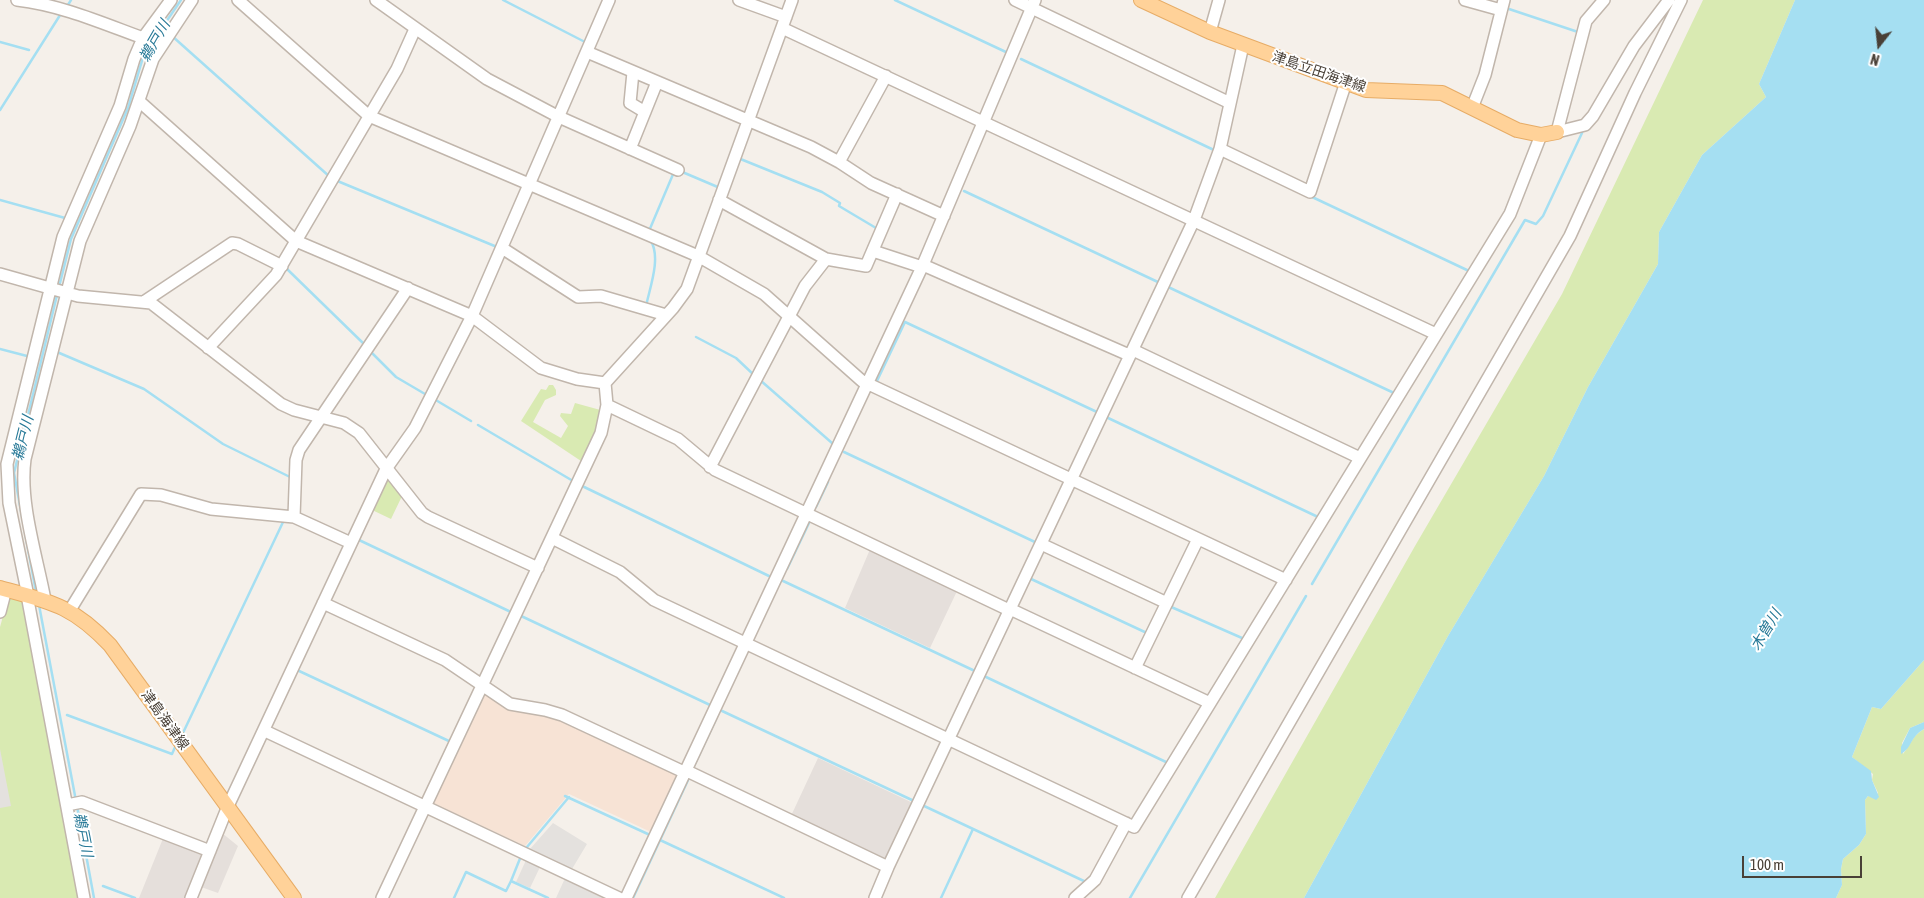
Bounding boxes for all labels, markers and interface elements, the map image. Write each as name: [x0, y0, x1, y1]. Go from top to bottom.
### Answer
water label: 鵜戸川: [136, 17, 174, 65]
north arrow: [1854, 20, 1904, 70]
street label: 津島立田海津線: [1270, 48, 1368, 96]
text: N: [1869, 51, 1881, 68]
water label: 鵜戸川: [9, 414, 37, 462]
water label: 木曽川: [1747, 606, 1785, 654]
street label: 津島海津線: [138, 687, 192, 753]
water label: 鵜戸川: [70, 811, 96, 859]
scale bar: [1744, 846, 1864, 878]
text: 100 m: [1750, 856, 1784, 873]

